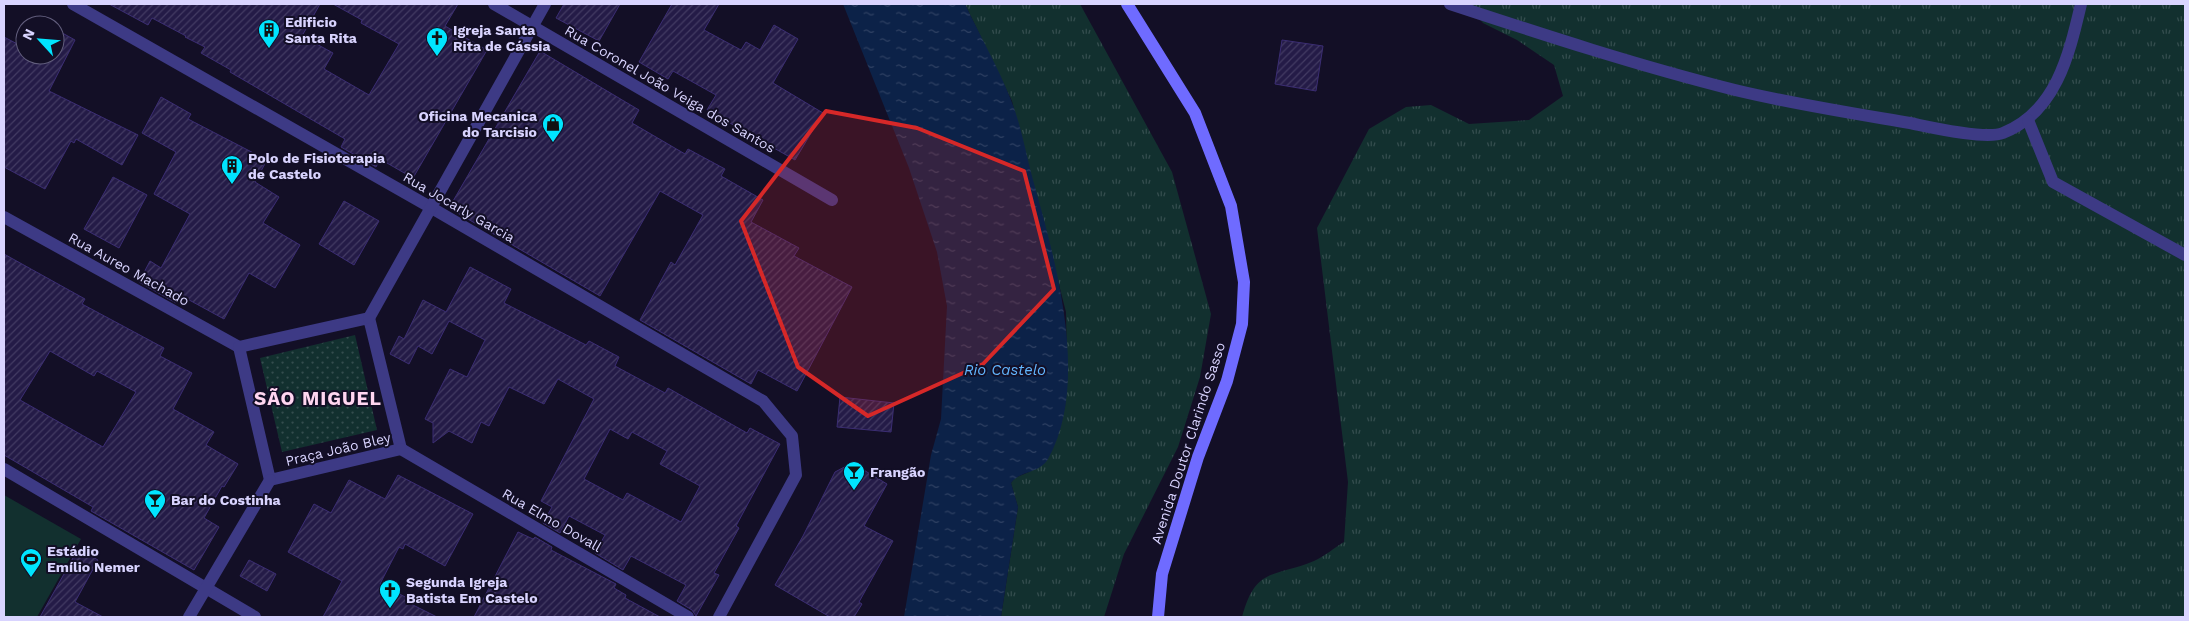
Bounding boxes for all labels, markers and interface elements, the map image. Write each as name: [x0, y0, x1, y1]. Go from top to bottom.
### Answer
place label: Edificio Santa Rita: [285, 14, 358, 46]
north arrow: [15, 15, 65, 65]
building icon: Edificio Santa Rita: [257, 18, 281, 49]
place label: Igreja Santa Rita de Cássia: [453, 22, 551, 54]
street label: Rua Coronel João Veiga dos Santos: [562, 22, 778, 156]
text: N: [19, 26, 38, 42]
church icon: Igreja Santa Rita de Cássia: [425, 26, 449, 57]
place label: Oficina Mecanica do Tarcisio: [418, 108, 538, 140]
shop icon: Oficina Mecanica do Tarcisio: [541, 112, 565, 143]
place label: Polo de Fisioterapia de Castelo: [248, 150, 386, 182]
building icon: Polo de Fisioterapia de Castelo: [220, 154, 244, 185]
street label: Rua Jocarly Garcia: [400, 169, 518, 246]
street label: Rua Aureo Machado: [66, 229, 192, 309]
street label: Avenida Doutor Clarindo Sasso: [1148, 340, 1228, 546]
water label: Rio Castelo: [964, 361, 1046, 379]
district label: SÃO MIGUEL: [254, 387, 382, 410]
street label: Praça João Bley: [284, 429, 393, 469]
bar icon: Frangão: [842, 460, 866, 491]
place label: Frangão: [870, 464, 925, 480]
street label: Rua Elmo Dovall: [500, 485, 605, 555]
bar icon: Bar do Costinha: [143, 488, 167, 519]
place label: Bar do Costinha: [171, 492, 282, 508]
place label: Estádio Emílio Nemer: [47, 543, 140, 575]
sports icon: Estádio Emílio Nemer: [19, 547, 43, 578]
place label: Segunda Igreja Batista Em Castelo: [406, 574, 538, 606]
church icon: Segunda Igreja Batista Em Castelo: [378, 578, 402, 609]

